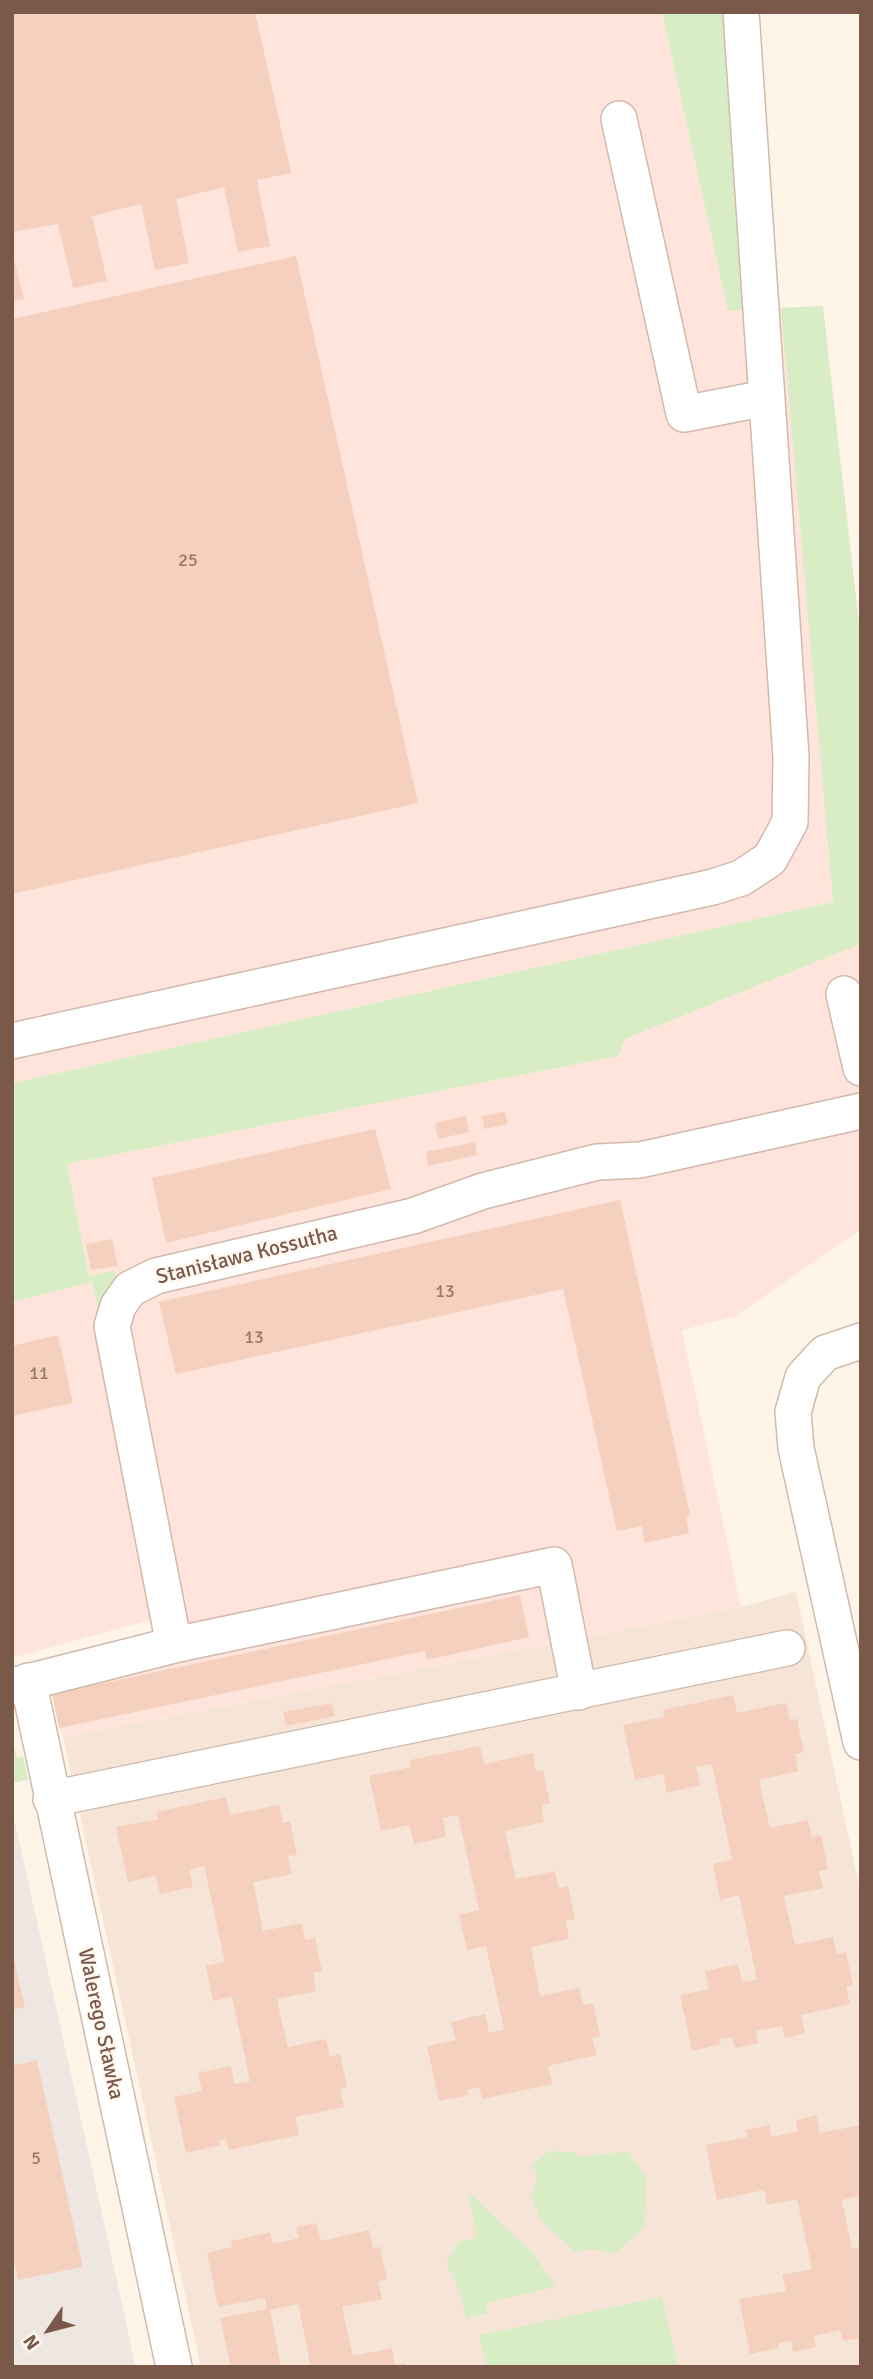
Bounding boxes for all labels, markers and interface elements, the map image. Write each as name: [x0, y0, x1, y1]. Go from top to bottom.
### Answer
house number: 25: [178, 550, 198, 572]
street label: Stanisława Kossutha: [154, 1221, 340, 1291]
house number: 13: [435, 1281, 455, 1303]
house number: 13: [244, 1327, 264, 1349]
house number: 11: [29, 1363, 49, 1385]
street label: Walerego Sławka: [72, 1946, 128, 2102]
house number: 5: [31, 2148, 41, 2170]
north arrow: [14, 2295, 84, 2365]
text: N: [18, 2330, 45, 2354]

